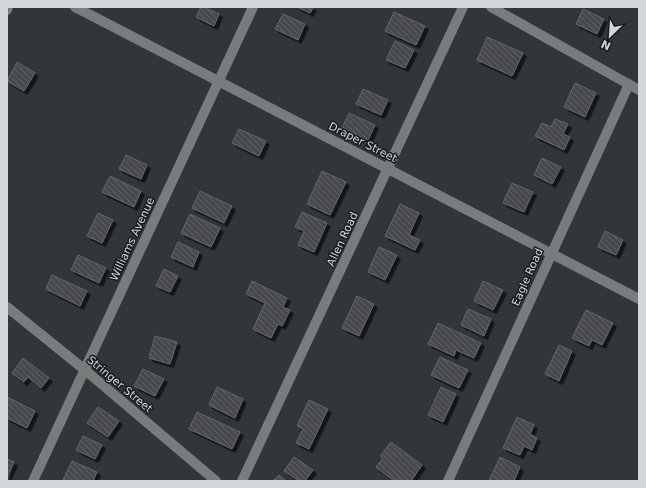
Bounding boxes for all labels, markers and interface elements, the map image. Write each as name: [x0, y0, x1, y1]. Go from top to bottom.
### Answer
north arrow: [590, 16, 630, 56]
text: N: [599, 37, 613, 52]
street label: Draper Street: [326, 120, 400, 166]
street label: Williams Avenue: [107, 195, 158, 283]
street label: Allen Road: [324, 210, 361, 268]
street label: Eagle Road: [509, 246, 546, 308]
street label: Stringer Street: [84, 353, 155, 416]

